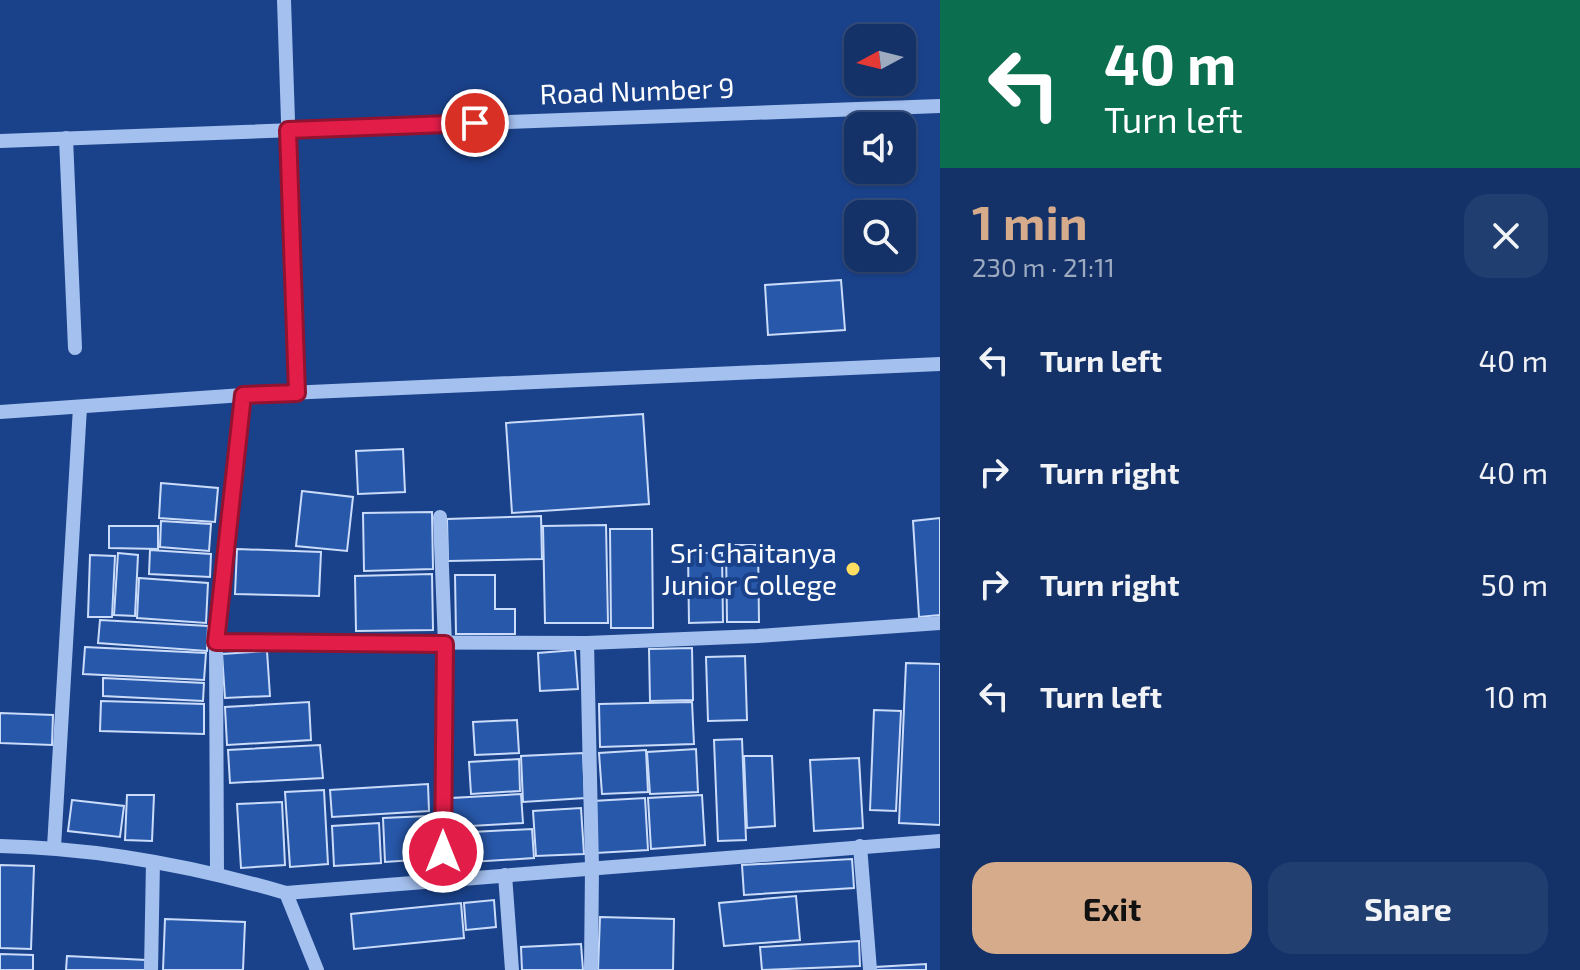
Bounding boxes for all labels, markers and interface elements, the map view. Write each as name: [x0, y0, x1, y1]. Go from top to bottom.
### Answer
north arrow: [844, 24, 916, 96]
map controls: [844, 24, 916, 272]
text: 40 m: [1104, 29, 1236, 96]
icon: left: [972, 32, 1076, 136]
street label: Road Number 9: [539, 70, 735, 110]
pin: [441, 89, 509, 157]
text: Turn left: [1104, 97, 1243, 140]
icon: arrive: [453, 101, 497, 145]
button: sound: [844, 112, 916, 184]
text: 1 min: [972, 192, 1088, 250]
button: close: [1464, 194, 1548, 278]
button: search: [844, 200, 916, 272]
text: 230 m · 21:11: [972, 251, 1115, 282]
icon: left: [972, 338, 1016, 382]
text: Turn left: [1040, 342, 1162, 378]
text: 40 m: [1478, 342, 1548, 378]
icon: right: [972, 450, 1016, 494]
text: Turn right: [1040, 454, 1180, 490]
text: 40 m: [1478, 454, 1548, 490]
place label: Sri Chaitanya Junior College: [661, 535, 837, 601]
marker: Sri Chaitanya Junior College: [844, 560, 862, 578]
icon: right: [972, 562, 1016, 606]
text: Turn right: [1040, 566, 1180, 602]
text: 50 m: [1481, 566, 1548, 602]
icon: left: [972, 674, 1016, 718]
text: Turn left: [1040, 678, 1162, 714]
text: 10 m: [1485, 678, 1548, 714]
position arrow: [401, 810, 485, 894]
button: Exit: [972, 862, 1252, 954]
button: Share: [1268, 862, 1548, 954]

